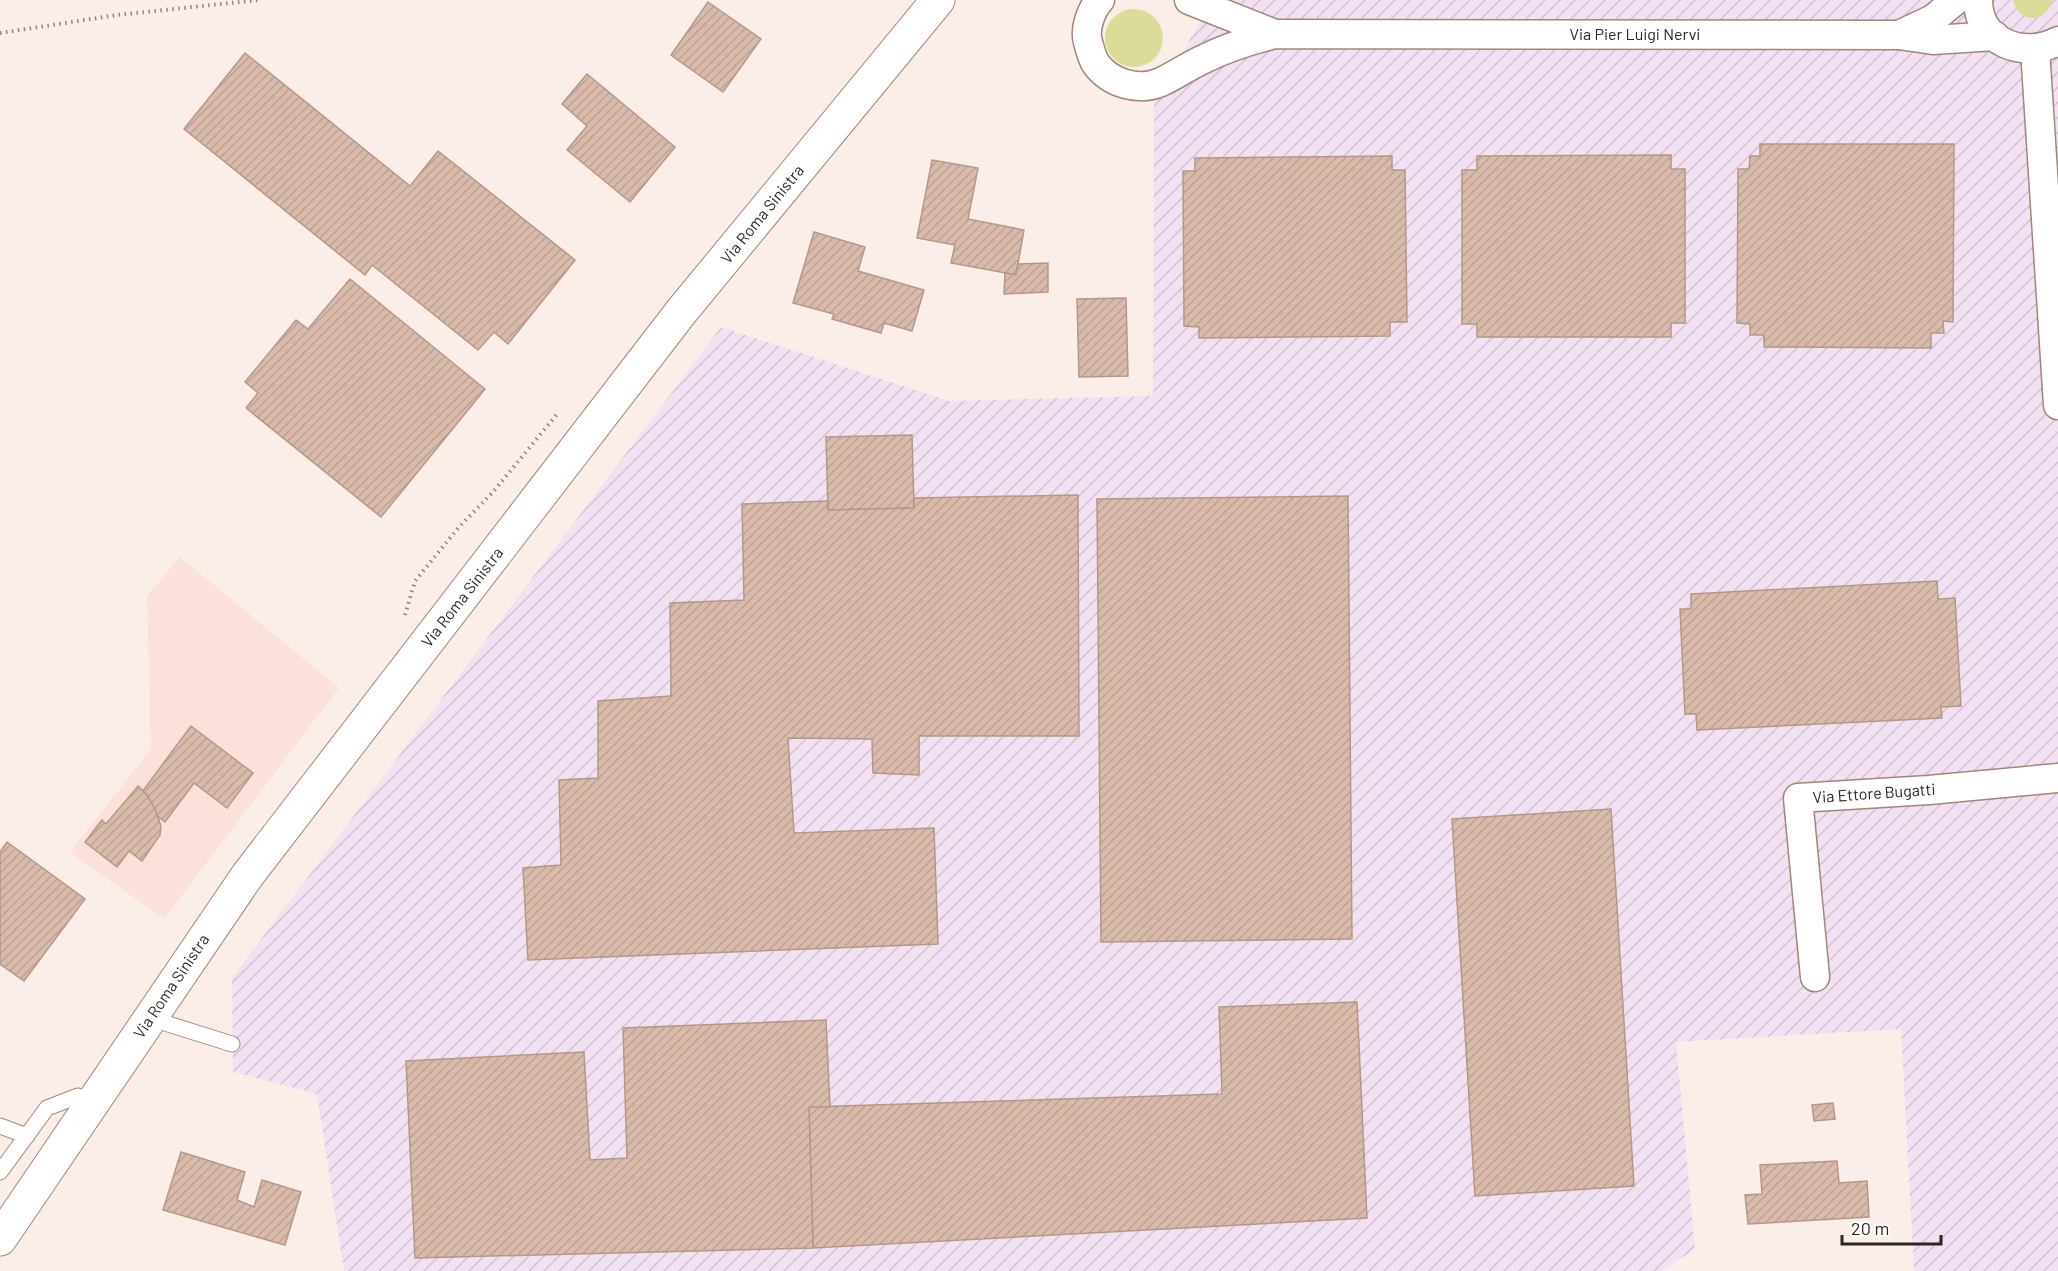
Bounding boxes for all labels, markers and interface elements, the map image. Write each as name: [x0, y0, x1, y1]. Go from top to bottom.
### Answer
street label: Via Pier Luigi Nervi: [1570, 24, 1700, 43]
street label: Via Roma Sinistra: [716, 160, 807, 267]
street label: Via Roma Sinistra: [417, 543, 507, 650]
street label: Via Ettore Bugatti: [1812, 779, 1936, 806]
street label: Via Roma Sinistra: [129, 930, 212, 1041]
scale bar: [1842, 1208, 1941, 1246]
text: 20 m: [1851, 1217, 1889, 1239]

